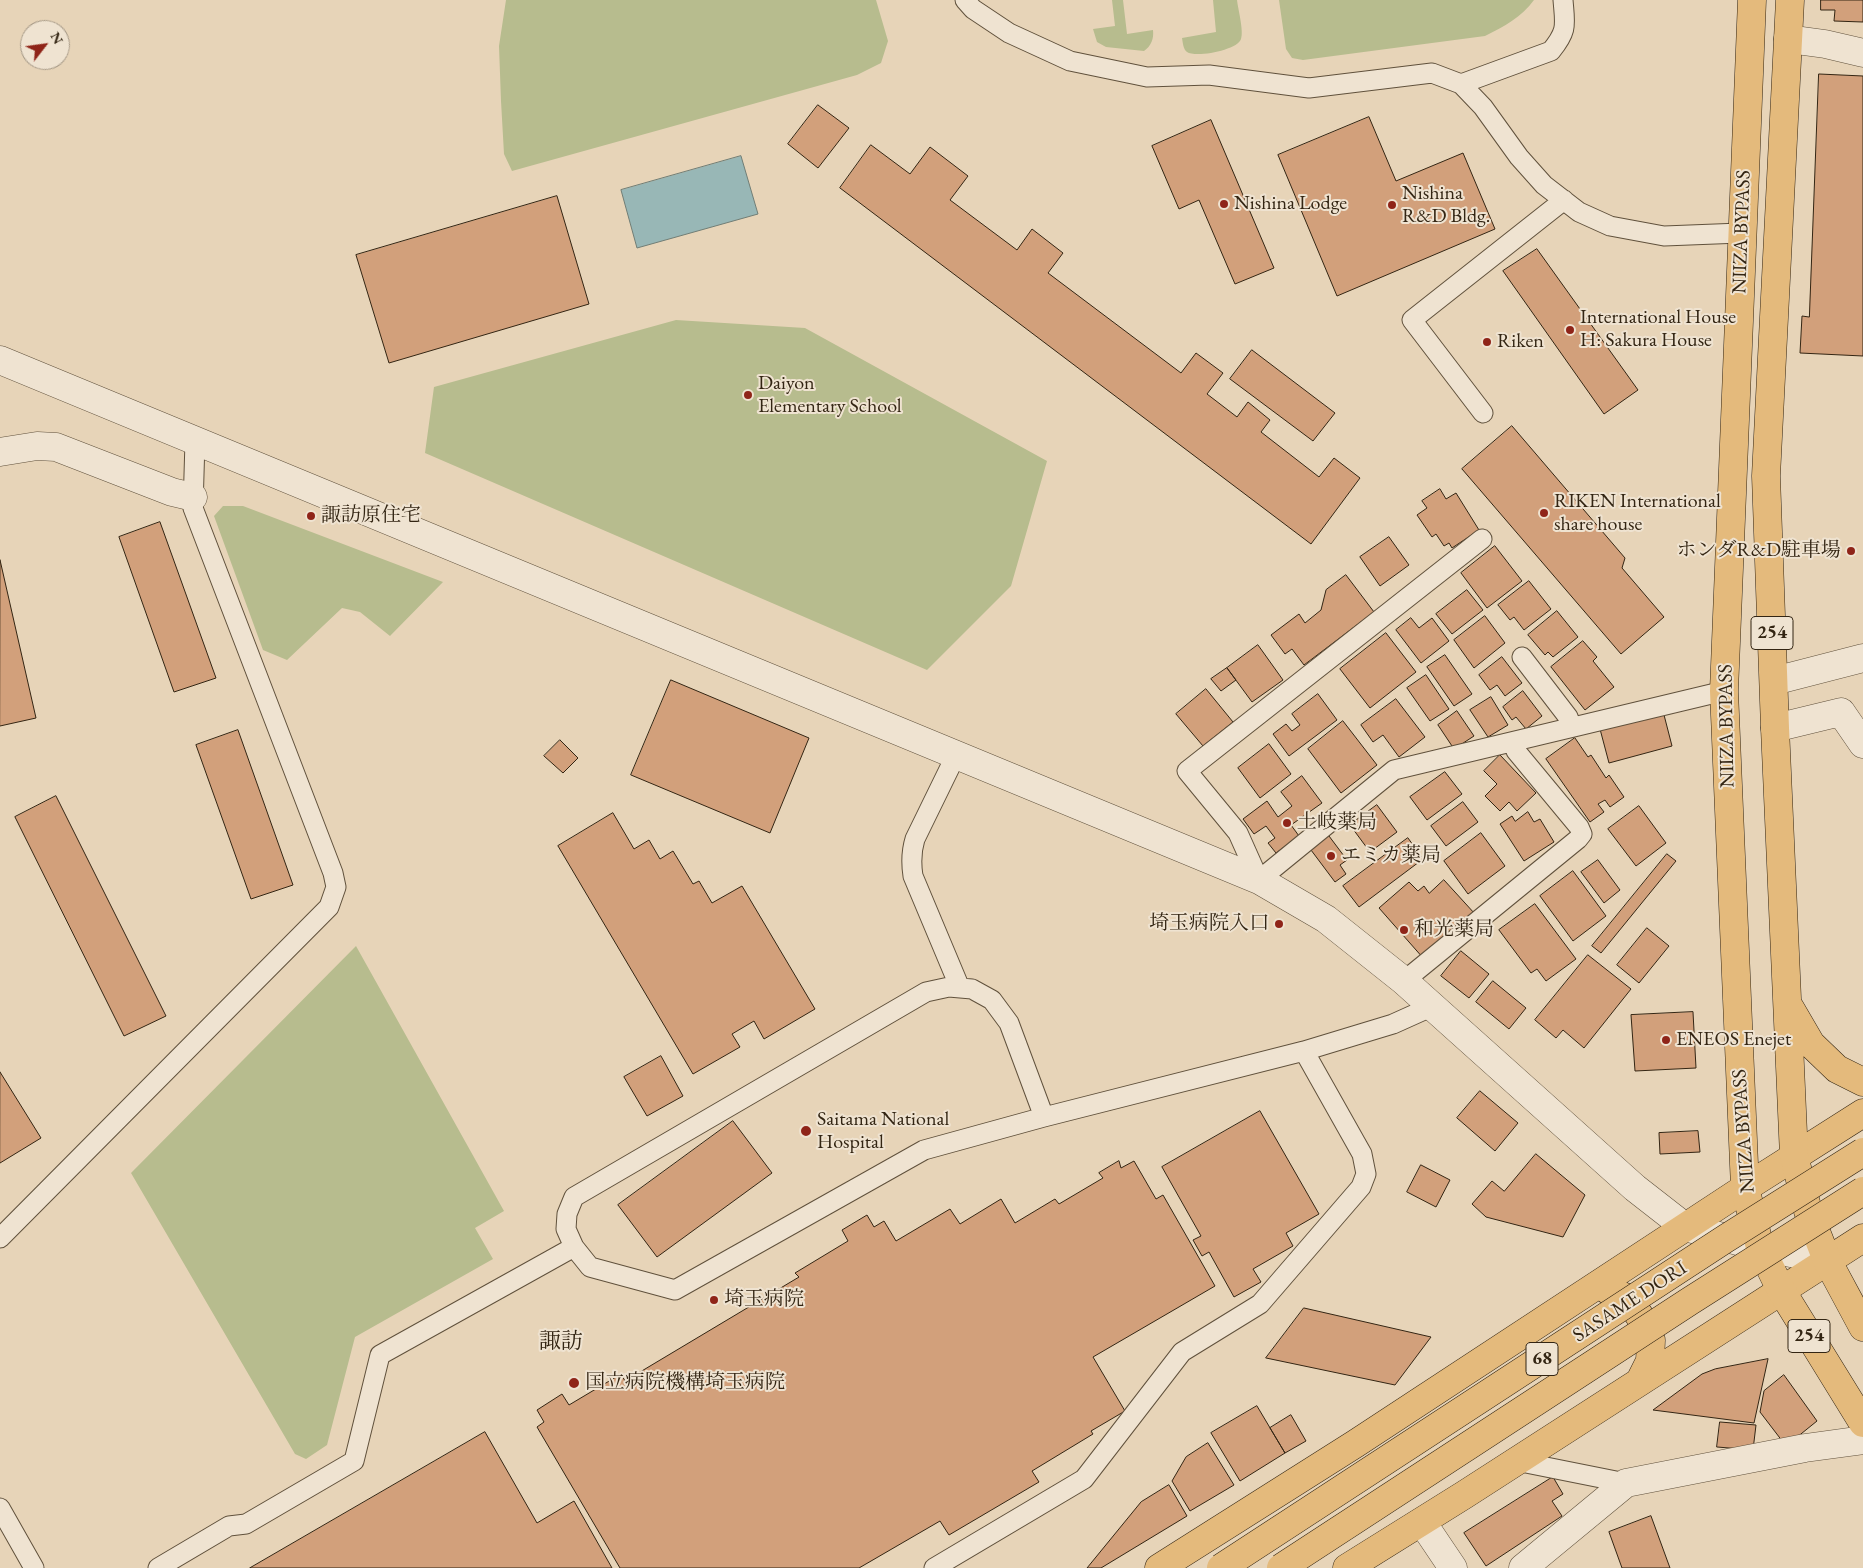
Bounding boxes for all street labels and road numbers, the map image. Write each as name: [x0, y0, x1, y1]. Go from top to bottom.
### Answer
street label: NIIZA BYPASS: [1728, 170, 1756, 294]
road number: 254: [1751, 616, 1793, 650]
street label: NIIZA BYPASS: [1714, 664, 1740, 788]
street label: NIIZA BYPASS: [1728, 1068, 1760, 1194]
street label: SASAME DORI: [1569, 1256, 1691, 1348]
road number: 254: [1788, 1320, 1830, 1352]
road number: 68: [1526, 1342, 1558, 1376]

